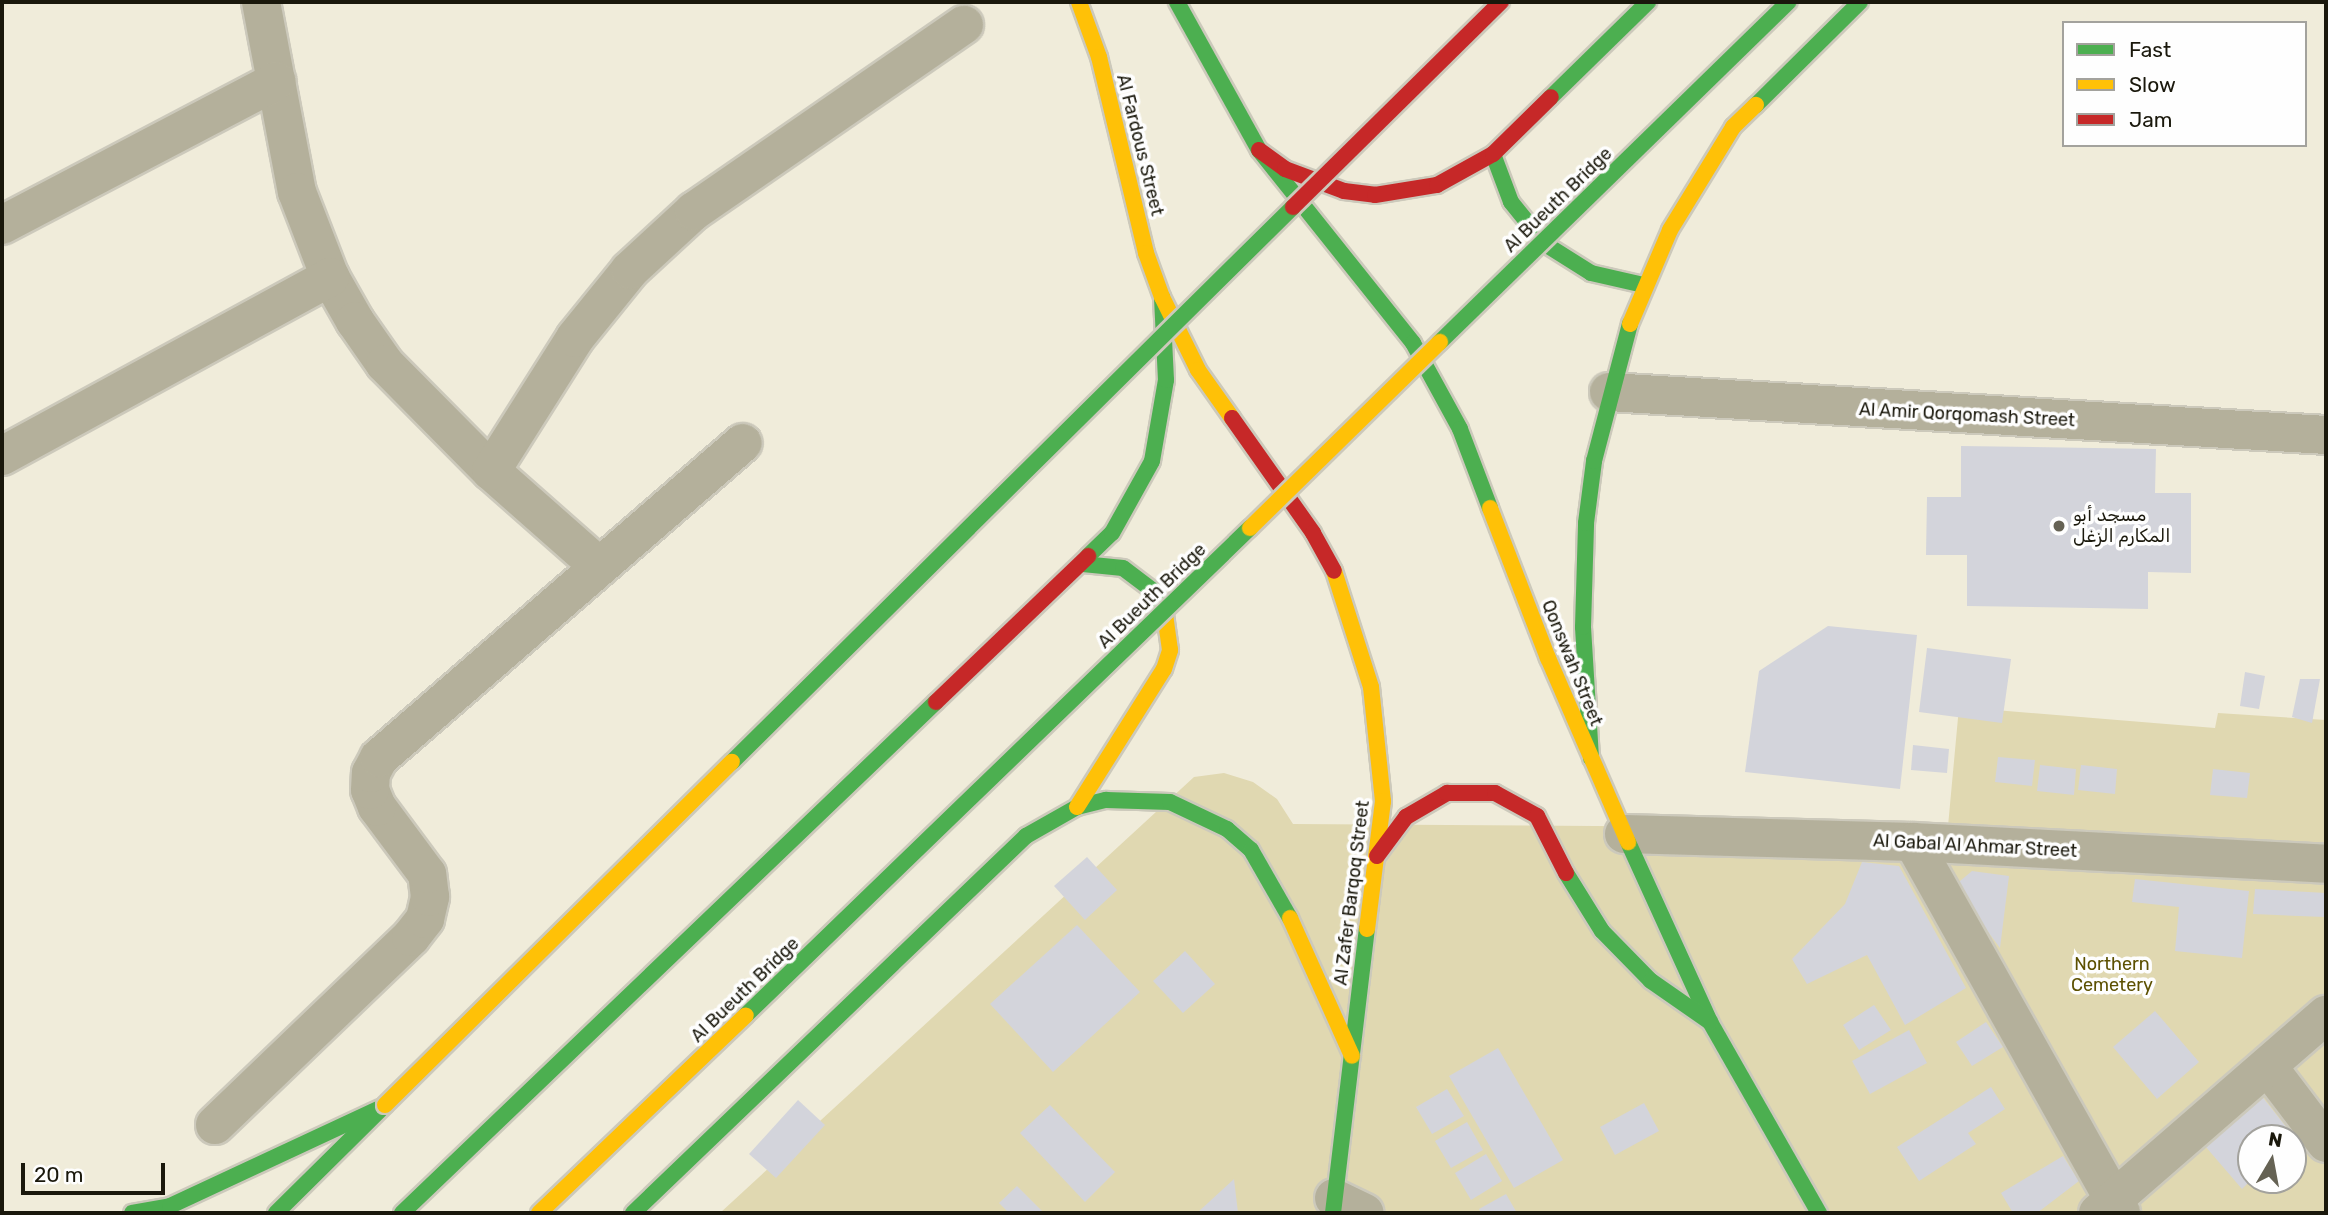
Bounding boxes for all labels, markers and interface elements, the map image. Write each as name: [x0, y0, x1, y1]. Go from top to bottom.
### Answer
legend: [2062, 21, 2307, 147]
text: Fast: [2129, 37, 2171, 62]
street label: Al Fardous Street: [1112, 72, 1168, 218]
text: Slow: [2129, 72, 2176, 97]
text: Jam: [2129, 107, 2173, 132]
street label: Al Bueuth Bridge: [1500, 143, 1616, 257]
street label: Al Amir Qorqomash Street: [1858, 399, 2076, 431]
place label: مسجد أبو المكارم الزغل: [2073, 505, 2170, 548]
marker: مسجد أبو المكارم الزغل: [2051, 518, 2067, 534]
street label: Al Bueuth Bridge: [1094, 539, 1210, 653]
street label: Qonswah Street: [1537, 597, 1607, 729]
street label: Al Zafer Barqoq Street: [1330, 799, 1374, 987]
street label: Al Gabal Al Ahmar Street: [1872, 830, 2078, 862]
street label: Al Bueuth Bridge: [687, 933, 803, 1047]
park label: Northern Cemetery: [2071, 954, 2153, 996]
north arrow: [2237, 1124, 2307, 1194]
text: N: [2267, 1127, 2284, 1152]
scale bar: [24, 1148, 168, 1192]
text: 20 m: [34, 1162, 83, 1187]

